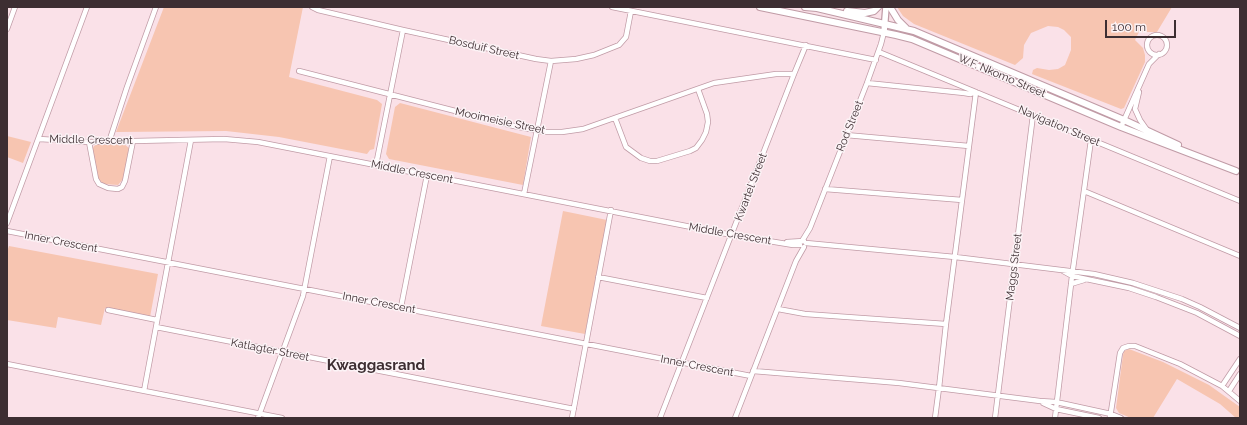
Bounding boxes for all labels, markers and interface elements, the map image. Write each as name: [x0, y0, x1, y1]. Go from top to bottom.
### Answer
scale bar: [1107, 12, 1178, 38]
text: 100 m: [1112, 20, 1146, 34]
street label: Bosduif Street: [447, 33, 521, 63]
street label: W.F. Nkomo Street: [956, 52, 1048, 100]
street label: Rod Street: [834, 99, 866, 153]
street label: Navigation Street: [1016, 103, 1102, 149]
street label: Mooimeisie Street: [454, 105, 546, 137]
street label: Middle Crescent: [49, 133, 133, 147]
street label: Kwartel Street: [732, 151, 770, 223]
street label: Middle Crescent: [370, 158, 454, 186]
street label: Middle Crescent: [688, 220, 772, 248]
street label: Inner Crescent: [23, 228, 99, 256]
street label: Maggs Street: [1003, 233, 1025, 301]
street label: Inner Crescent: [341, 289, 417, 317]
street label: Katlagter Street: [230, 336, 310, 364]
street label: Inner Crescent: [659, 352, 735, 380]
district label: Kwaggasrand: [327, 356, 425, 374]

